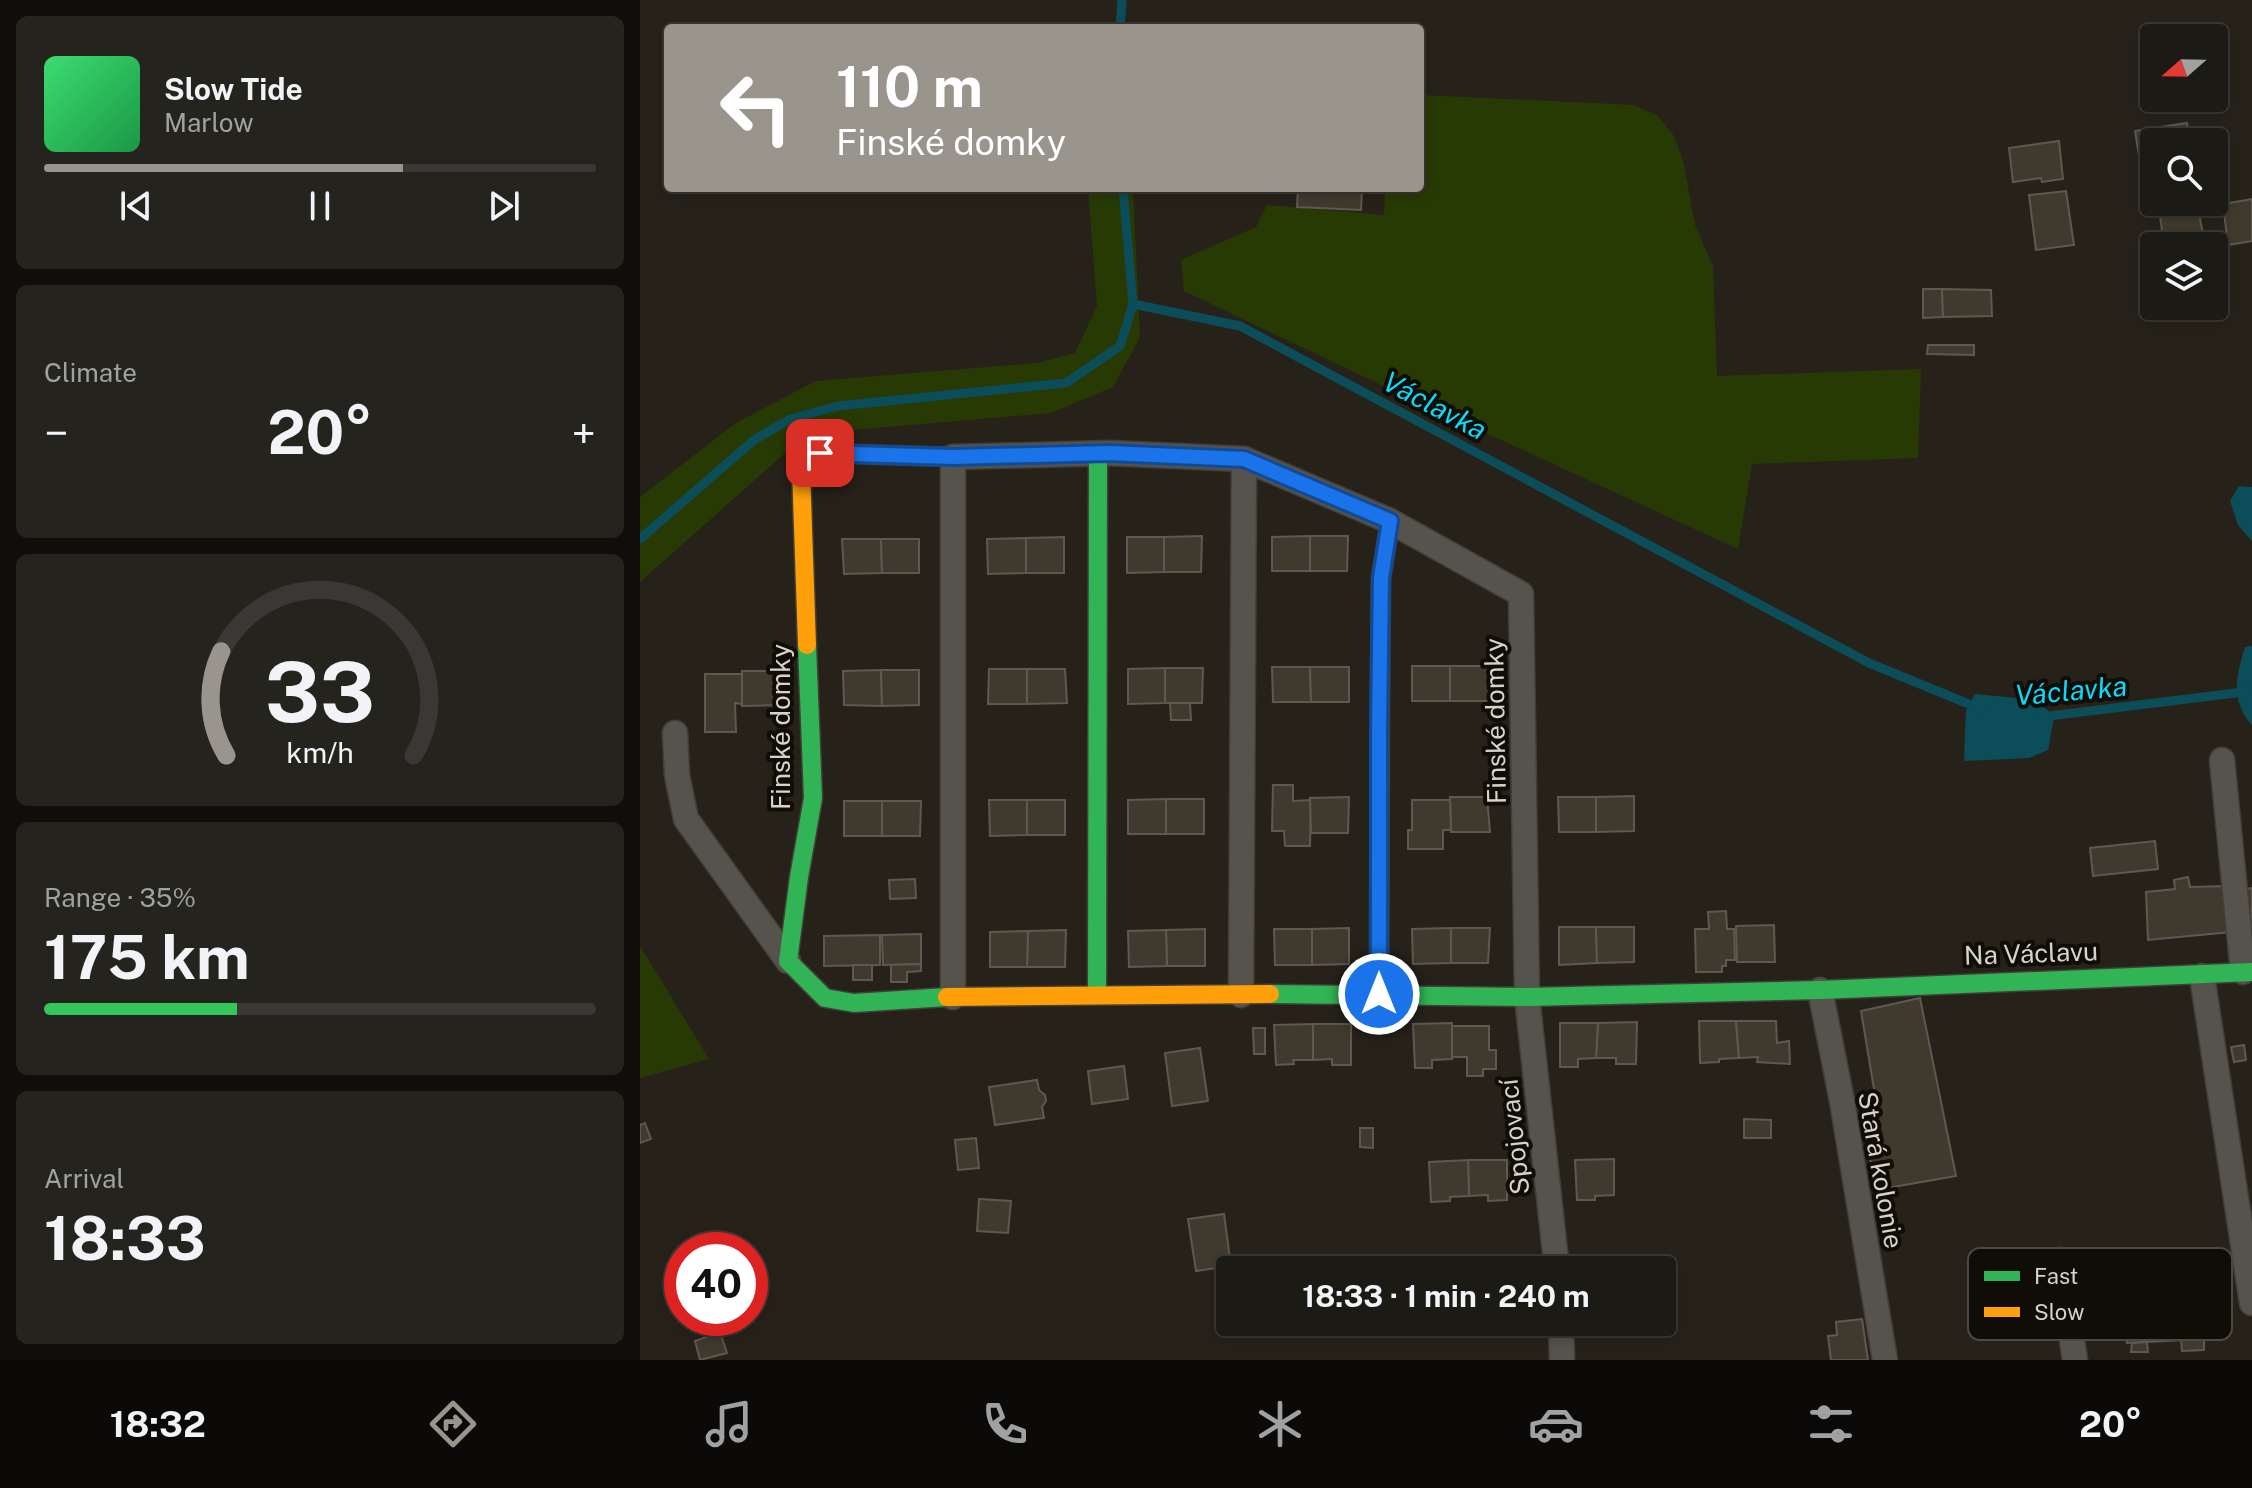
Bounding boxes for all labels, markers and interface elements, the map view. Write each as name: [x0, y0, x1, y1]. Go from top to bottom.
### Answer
north arrow: [2140, 24, 2228, 112]
map controls: [2140, 24, 2228, 320]
text: 110 m: [836, 54, 983, 120]
icon: left: [704, 56, 808, 160]
text: Slow Tide: [164, 71, 303, 107]
text: Marlow: [164, 107, 254, 138]
text: Finské domky: [836, 121, 1066, 163]
button: search: [2140, 128, 2228, 216]
icon: previous: [114, 184, 158, 228]
icon: pause: [298, 184, 342, 228]
icon: next: [482, 184, 526, 228]
button: layers: [2140, 232, 2228, 320]
text: Climate: [44, 357, 137, 388]
water label: Václavka: [1378, 364, 1492, 446]
text: 20°: [267, 397, 373, 468]
text: −: [44, 407, 68, 459]
text: +: [572, 407, 596, 459]
pin: [786, 419, 854, 487]
icon: arrive: [798, 431, 842, 475]
street label: Finské domky: [1478, 638, 1512, 804]
text: 33: [265, 643, 375, 741]
street label: Finské domky: [765, 644, 796, 810]
water label: Václavka: [2014, 669, 2128, 711]
text: km/h: [286, 736, 354, 769]
text: Range · 35%: [44, 882, 196, 913]
text: 175 km: [44, 922, 250, 993]
street label: Na Václavu: [1963, 935, 2099, 971]
position arrow: [1337, 952, 1421, 1036]
street label: Spojovací: [1492, 1077, 1535, 1196]
street label: Stará kolonie: [1852, 1089, 1910, 1251]
text: Arrival: [44, 1163, 124, 1194]
text: 18:33: [44, 1203, 206, 1274]
speed limit sign: 40: [664, 1232, 768, 1336]
legend: [1968, 1248, 2232, 1340]
text: Fast: [2034, 1263, 2078, 1289]
text: 18:33 · 1 min · 240 m: [1302, 1278, 1590, 1314]
text: Slow: [2034, 1299, 2084, 1325]
icon: directions: [425, 1396, 481, 1452]
icon: music: [701, 1396, 757, 1452]
icon: phone: [977, 1396, 1033, 1452]
icon: climate: [1252, 1396, 1308, 1452]
icon: car: [1528, 1396, 1584, 1452]
icon: filters: [1803, 1396, 1859, 1452]
text: 18:32: [110, 1403, 206, 1445]
text: 20°: [2079, 1403, 2142, 1445]

